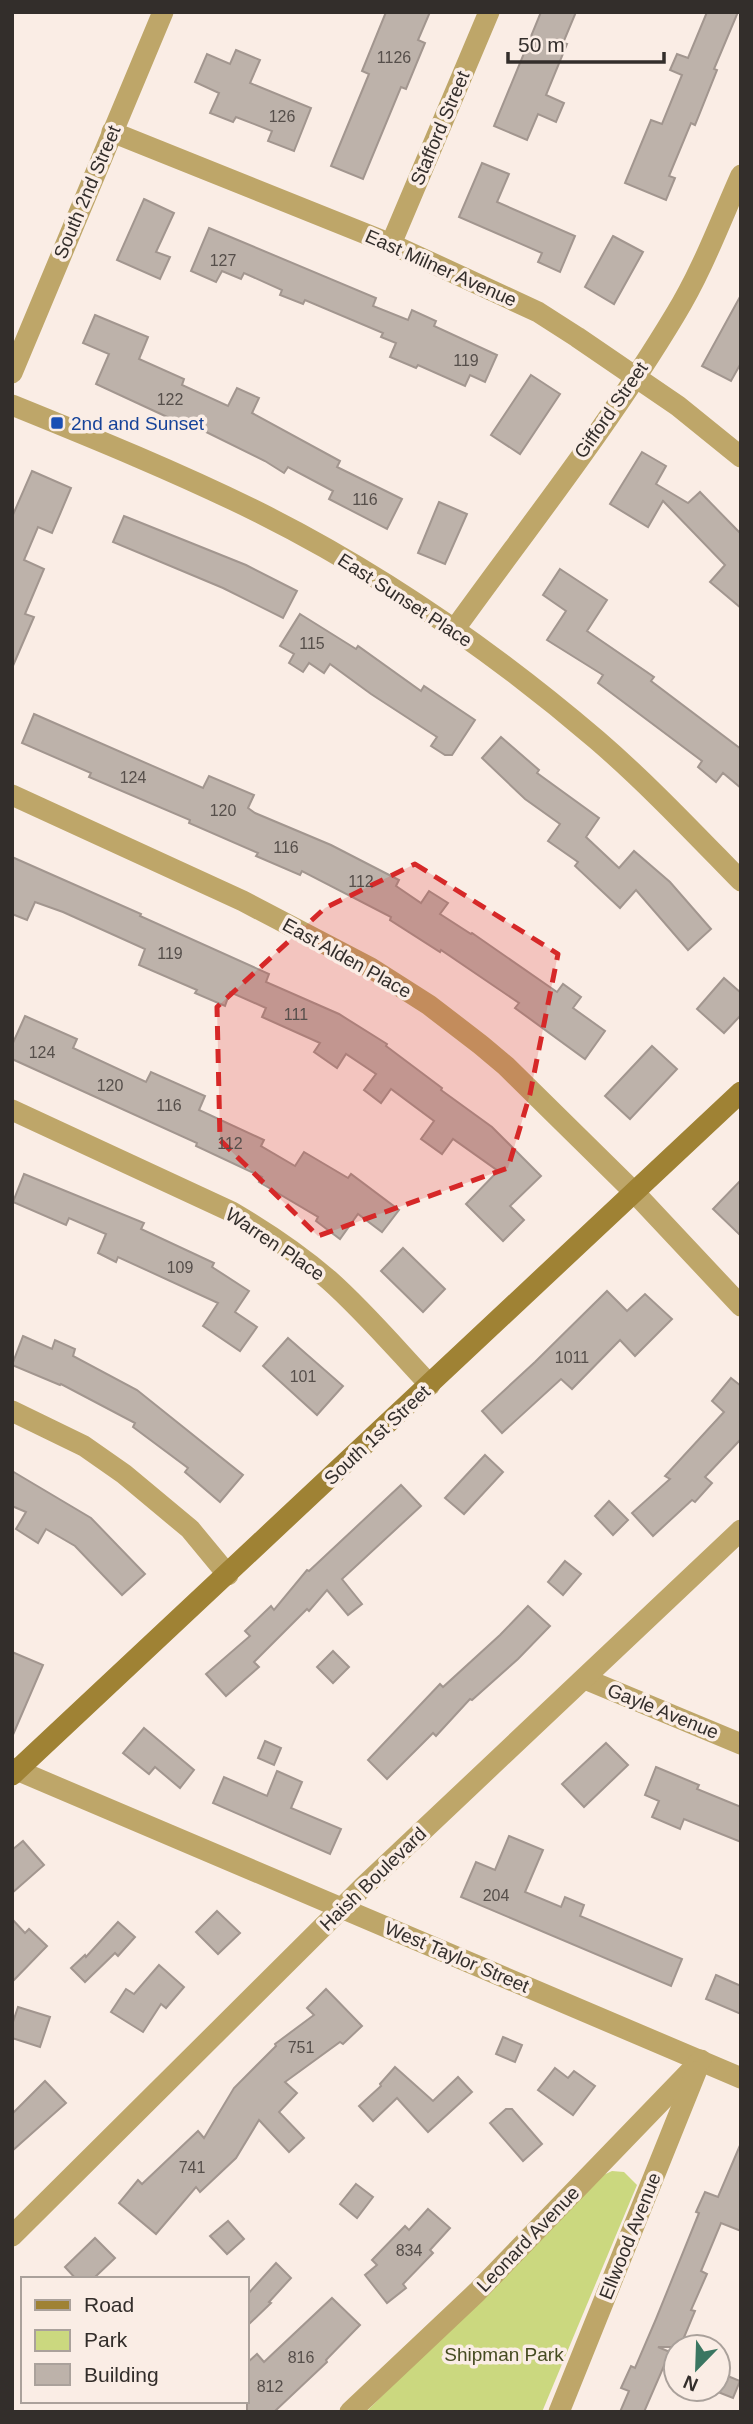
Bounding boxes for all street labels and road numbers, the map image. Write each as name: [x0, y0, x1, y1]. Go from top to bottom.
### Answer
street label: Stafford Street: [406, 67, 474, 188]
street label: South 2nd Street: [49, 122, 125, 262]
street label: East Milner Avenue: [362, 225, 520, 311]
street label: Gifford Street: [570, 357, 652, 462]
street label: East Sunset Place: [334, 549, 476, 651]
street label: East Alden Place: [279, 914, 415, 1002]
street label: Warren Place: [222, 1203, 328, 1285]
street label: South 1st Street: [320, 1380, 435, 1489]
street label: Gayle Avenue: [604, 1679, 722, 1743]
street label: Haish Boulevard: [316, 1823, 430, 1935]
street label: West Taylor Street: [382, 1917, 533, 1997]
street label: Ellwood Avenue: [595, 2170, 665, 2302]
street label: Leonard Avenue: [472, 2182, 584, 2296]

